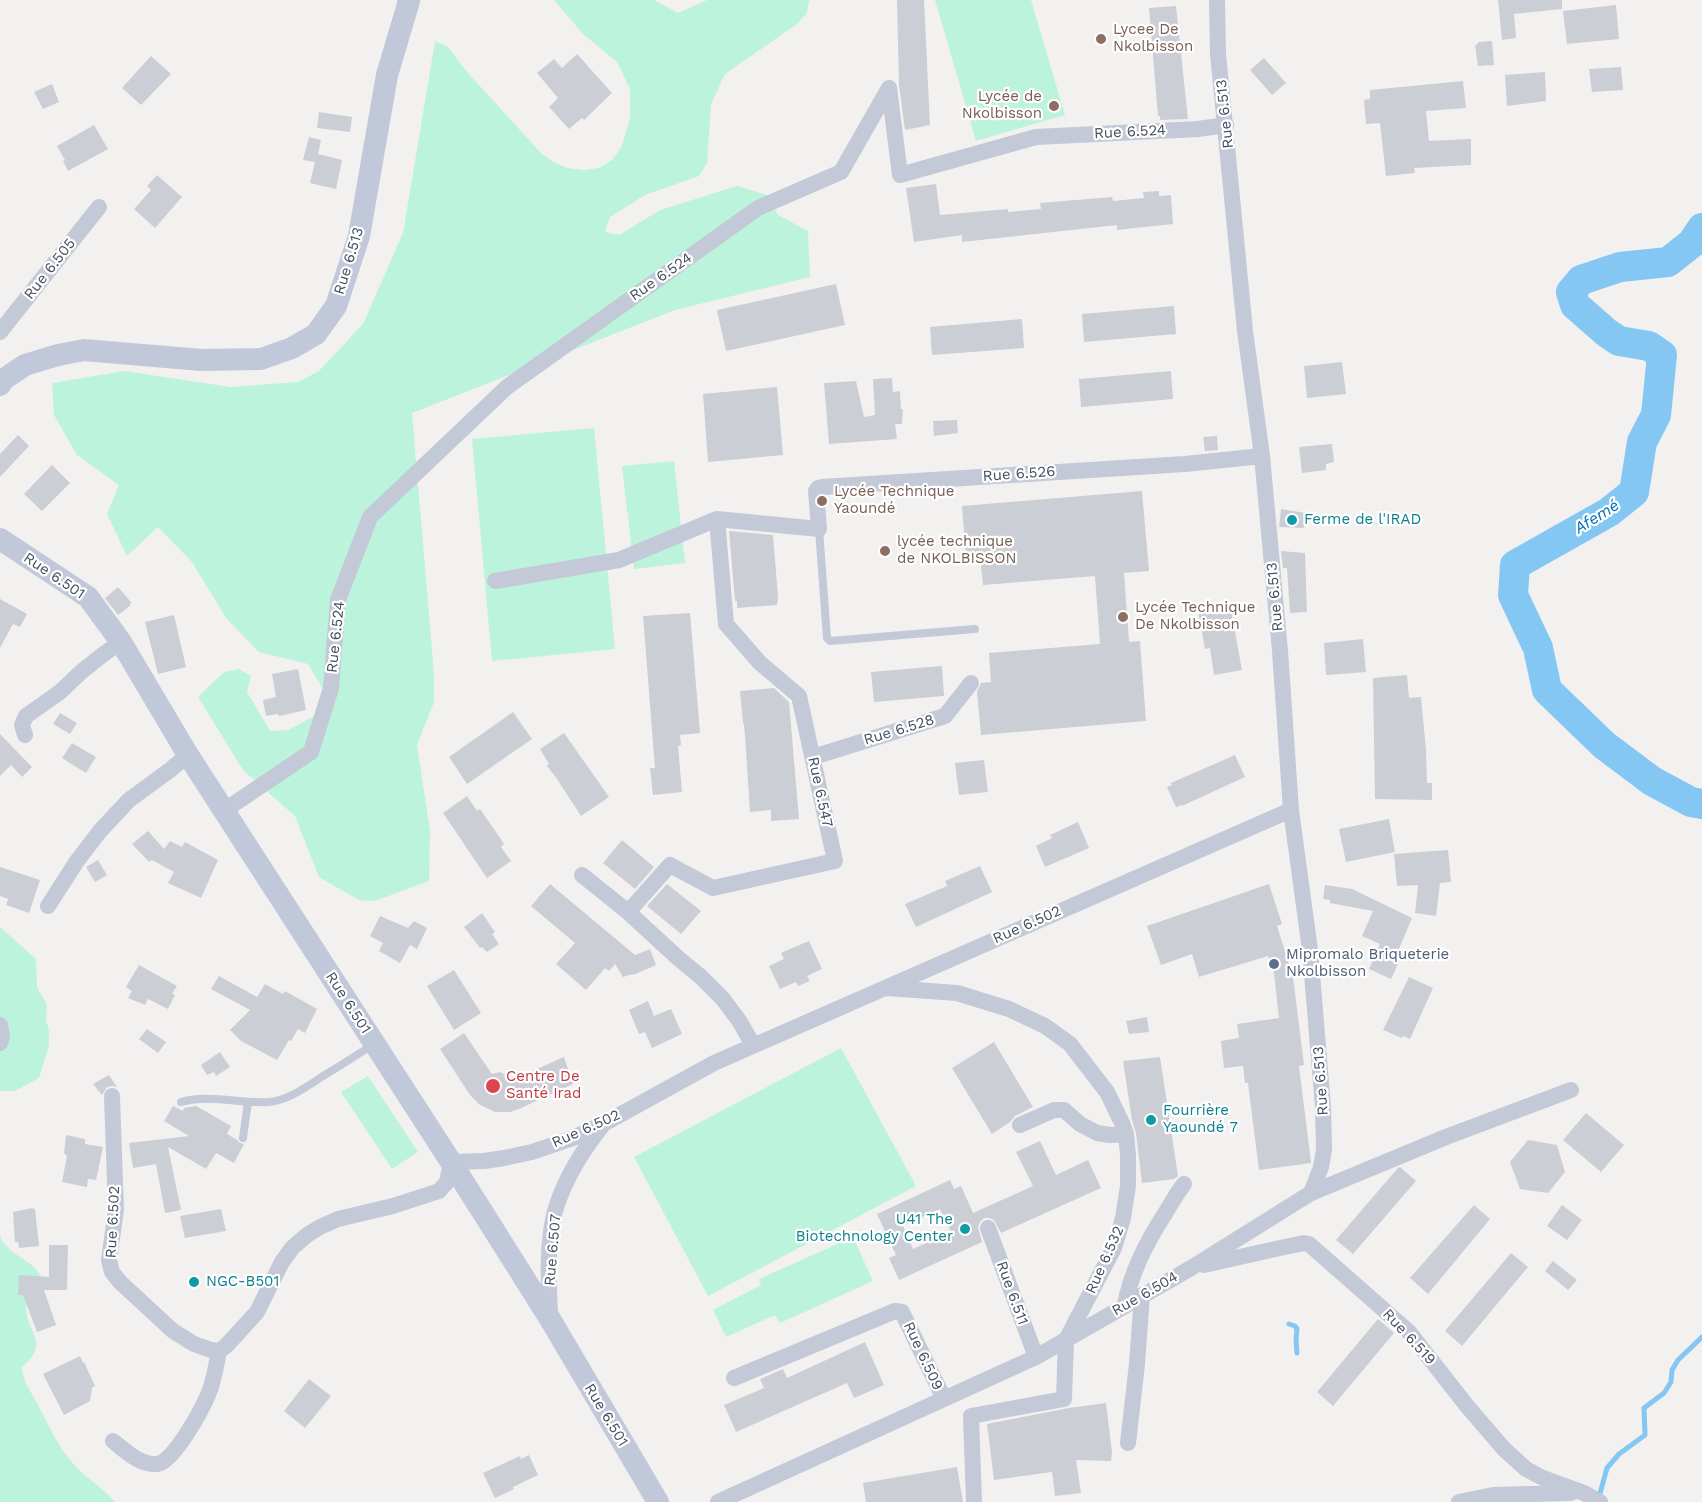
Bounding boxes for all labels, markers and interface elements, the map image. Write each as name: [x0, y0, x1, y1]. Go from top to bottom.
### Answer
place label: Lycee De Nkolbisson: [1113, 21, 1193, 56]
marker: Lycee De Nkolbisson: [1094, 32, 1108, 46]
street label: Rue 6.513: [1212, 79, 1238, 149]
place label: Lycée de Nkolbisson: [962, 88, 1042, 123]
marker: Lycée de Nkolbisson: [1047, 99, 1061, 113]
street label: Rue 6.524: [1094, 121, 1166, 143]
street label: Rue 6.513: [330, 225, 368, 297]
street label: Rue 6.505: [21, 235, 79, 303]
street label: Rue 6.524: [626, 249, 696, 305]
street label: Rue 6.526: [982, 462, 1056, 486]
place label: Lycée Technique Yaoundé: [834, 483, 955, 518]
marker: Lycée Technique Yaoundé: [815, 494, 829, 508]
water label: Afemé: [1571, 496, 1623, 538]
place label: Ferme de l'IRAD: [1304, 511, 1421, 529]
marker: Ferme de l'IRAD: [1285, 513, 1299, 527]
place label: lycée technique de NKOLBISSON: [897, 533, 1016, 568]
marker: lycée technique de NKOLBISSON: [878, 544, 892, 558]
street label: Rue 6.501: [20, 549, 88, 603]
street label: Rue 6.513: [1263, 562, 1287, 632]
place label: Lycée Technique De Nkolbisson: [1135, 599, 1256, 634]
street label: Rue 6.524: [323, 600, 349, 674]
marker: Lycée Technique De Nkolbisson: [1116, 610, 1130, 624]
street label: Rue 6.528: [862, 711, 936, 749]
street label: Rue 6.547: [804, 755, 836, 829]
street label: Rue 6.502: [990, 902, 1064, 948]
place label: Mipromalo Briqueterie Nkolbisson: [1286, 946, 1449, 981]
marker: Mipromalo Briqueterie Nkolbisson: [1267, 957, 1281, 971]
street label: Rue 6.501: [321, 969, 375, 1037]
street label: Rue 6.513: [1310, 1046, 1332, 1116]
place label: Centre De Santé Irad: [506, 1068, 581, 1103]
marker: Centre De Santé Irad: [484, 1077, 502, 1095]
place label: Fourrière Yaoundé 7: [1163, 1102, 1238, 1137]
street label: Rue 6.502: [549, 1106, 623, 1152]
marker: Fourrière Yaoundé 7: [1144, 1113, 1158, 1127]
street label: Rue 6.502: [102, 1185, 124, 1259]
place label: U41 The Biotechnology Center: [796, 1211, 953, 1246]
street label: Rue 6.507: [541, 1213, 565, 1287]
marker: U41 The Biotechnology Center: [958, 1222, 972, 1236]
street label: Rue 6.532: [1082, 1223, 1128, 1297]
street label: Rue 6.511: [992, 1259, 1032, 1327]
street label: Rue 6.504: [1109, 1268, 1181, 1320]
place label: NGC-B501: [206, 1273, 279, 1291]
marker: NGC-B501: [187, 1275, 201, 1289]
street label: Rue 6.519: [1379, 1305, 1439, 1369]
street label: Rue 6.509: [899, 1319, 947, 1393]
street label: Rue 6.501: [580, 1380, 632, 1450]

